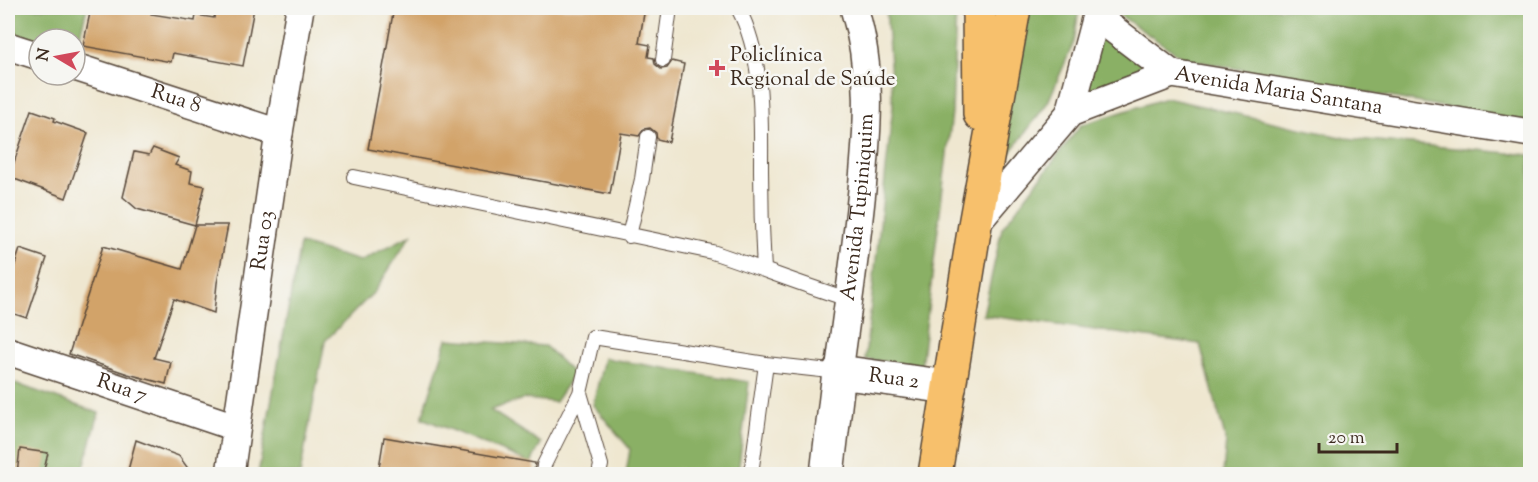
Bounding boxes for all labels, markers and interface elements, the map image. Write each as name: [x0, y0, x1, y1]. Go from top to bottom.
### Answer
north arrow: [27, 27, 87, 87]
place label: Policlínica Regional de Saúde: [730, 41, 896, 95]
text: N: [32, 46, 57, 63]
marker: Policlínica Regional de Saúde: [708, 59, 726, 77]
street label: Avenida Maria Santana: [1172, 60, 1385, 124]
street label: Rua 8: [147, 77, 205, 122]
street label: Avenida Tupiniquim: [834, 113, 882, 303]
street label: Rua 03: [244, 208, 283, 272]
street label: Rua 2: [867, 361, 921, 398]
street label: Rua 7: [93, 367, 151, 412]
scale bar: [1319, 416, 1397, 454]
text: 20 m: [1328, 426, 1365, 452]

